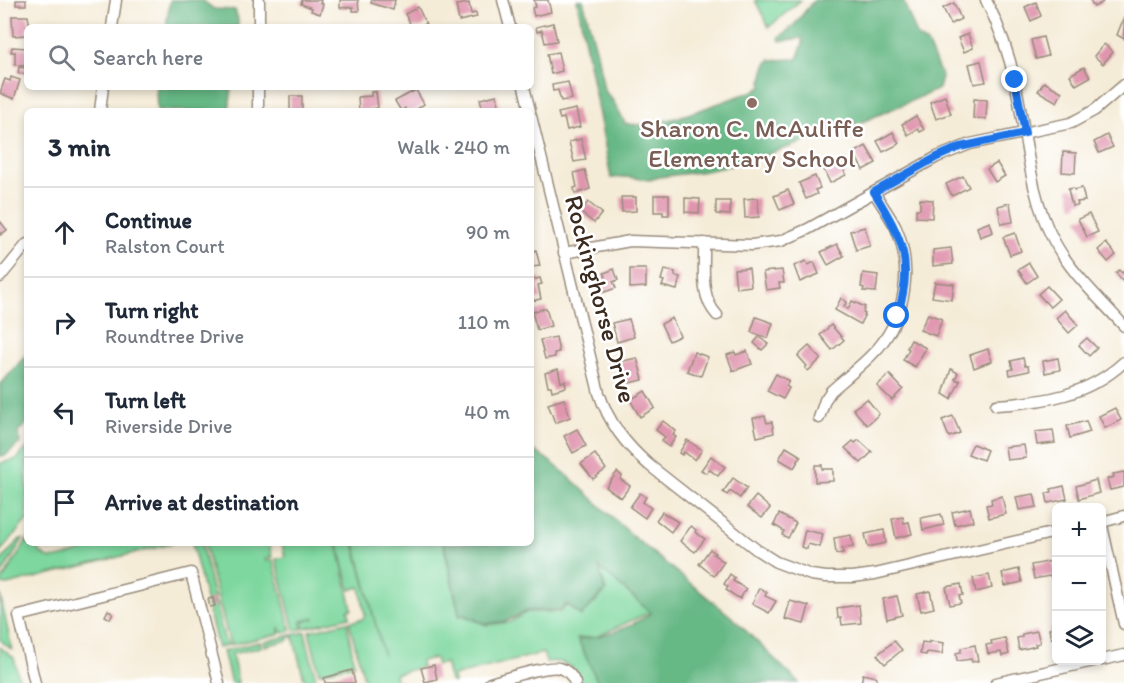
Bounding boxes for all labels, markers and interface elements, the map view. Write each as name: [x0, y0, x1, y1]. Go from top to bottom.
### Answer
search box: [24, 24, 534, 90]
icon: search: [45, 41, 78, 74]
text: Search here: [93, 44, 203, 71]
route end: [1001, 66, 1027, 92]
marker: Sharon C. McAuliffe Elementary School: [745, 96, 759, 110]
place label: Sharon C. McAuliffe Elementary School: [640, 112, 864, 174]
text: 3 min: [48, 131, 110, 163]
text: Walk · 240 m: [397, 135, 510, 159]
street label: Rockinghorse Drive: [558, 192, 644, 406]
text: Continue: [105, 207, 192, 234]
icon: ahead: [48, 216, 81, 249]
text: 90 m: [466, 220, 510, 244]
text: Ralston Court: [105, 234, 225, 258]
text: Turn right: [105, 297, 199, 324]
route start: [883, 302, 909, 328]
icon: right: [48, 306, 81, 339]
text: 110 m: [458, 310, 510, 334]
text: Roundtree Drive: [105, 324, 244, 348]
text: Turn left: [105, 387, 186, 414]
icon: left: [48, 396, 81, 429]
text: 40 m: [464, 400, 510, 424]
text: Riverside Drive: [105, 414, 232, 438]
icon: arrive: [48, 486, 81, 519]
text: Arrive at destination: [105, 489, 299, 516]
map controls: [1052, 503, 1106, 665]
button: +: [1052, 503, 1106, 557]
button: −: [1052, 557, 1106, 611]
button: layers: [1052, 611, 1106, 665]

